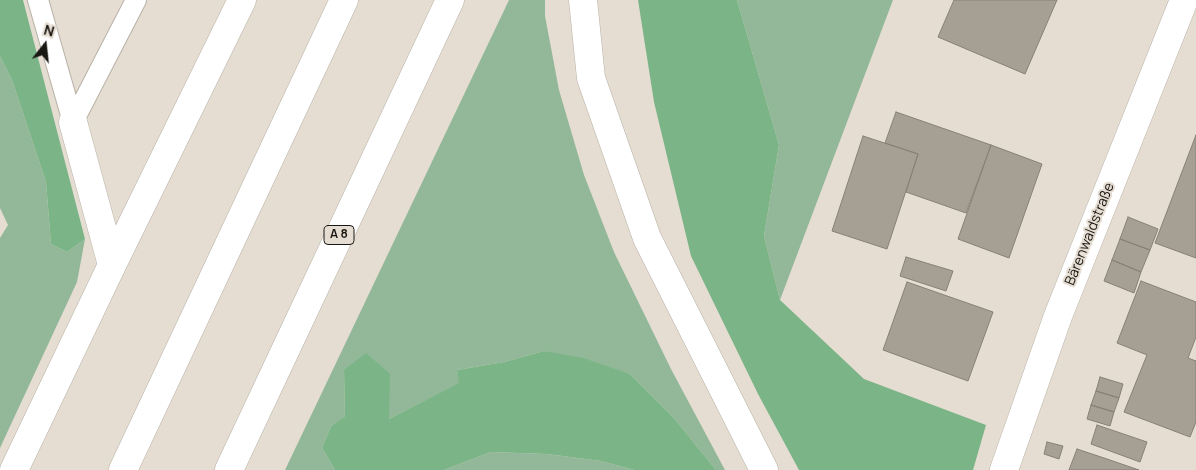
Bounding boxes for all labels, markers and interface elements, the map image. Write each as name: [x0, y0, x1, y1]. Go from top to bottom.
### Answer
north arrow: [20, 20, 70, 70]
text: N: [42, 20, 57, 41]
street label: Bärenwaldstraße: [1062, 180, 1118, 288]
road number: A 8: [324, 226, 354, 244]

